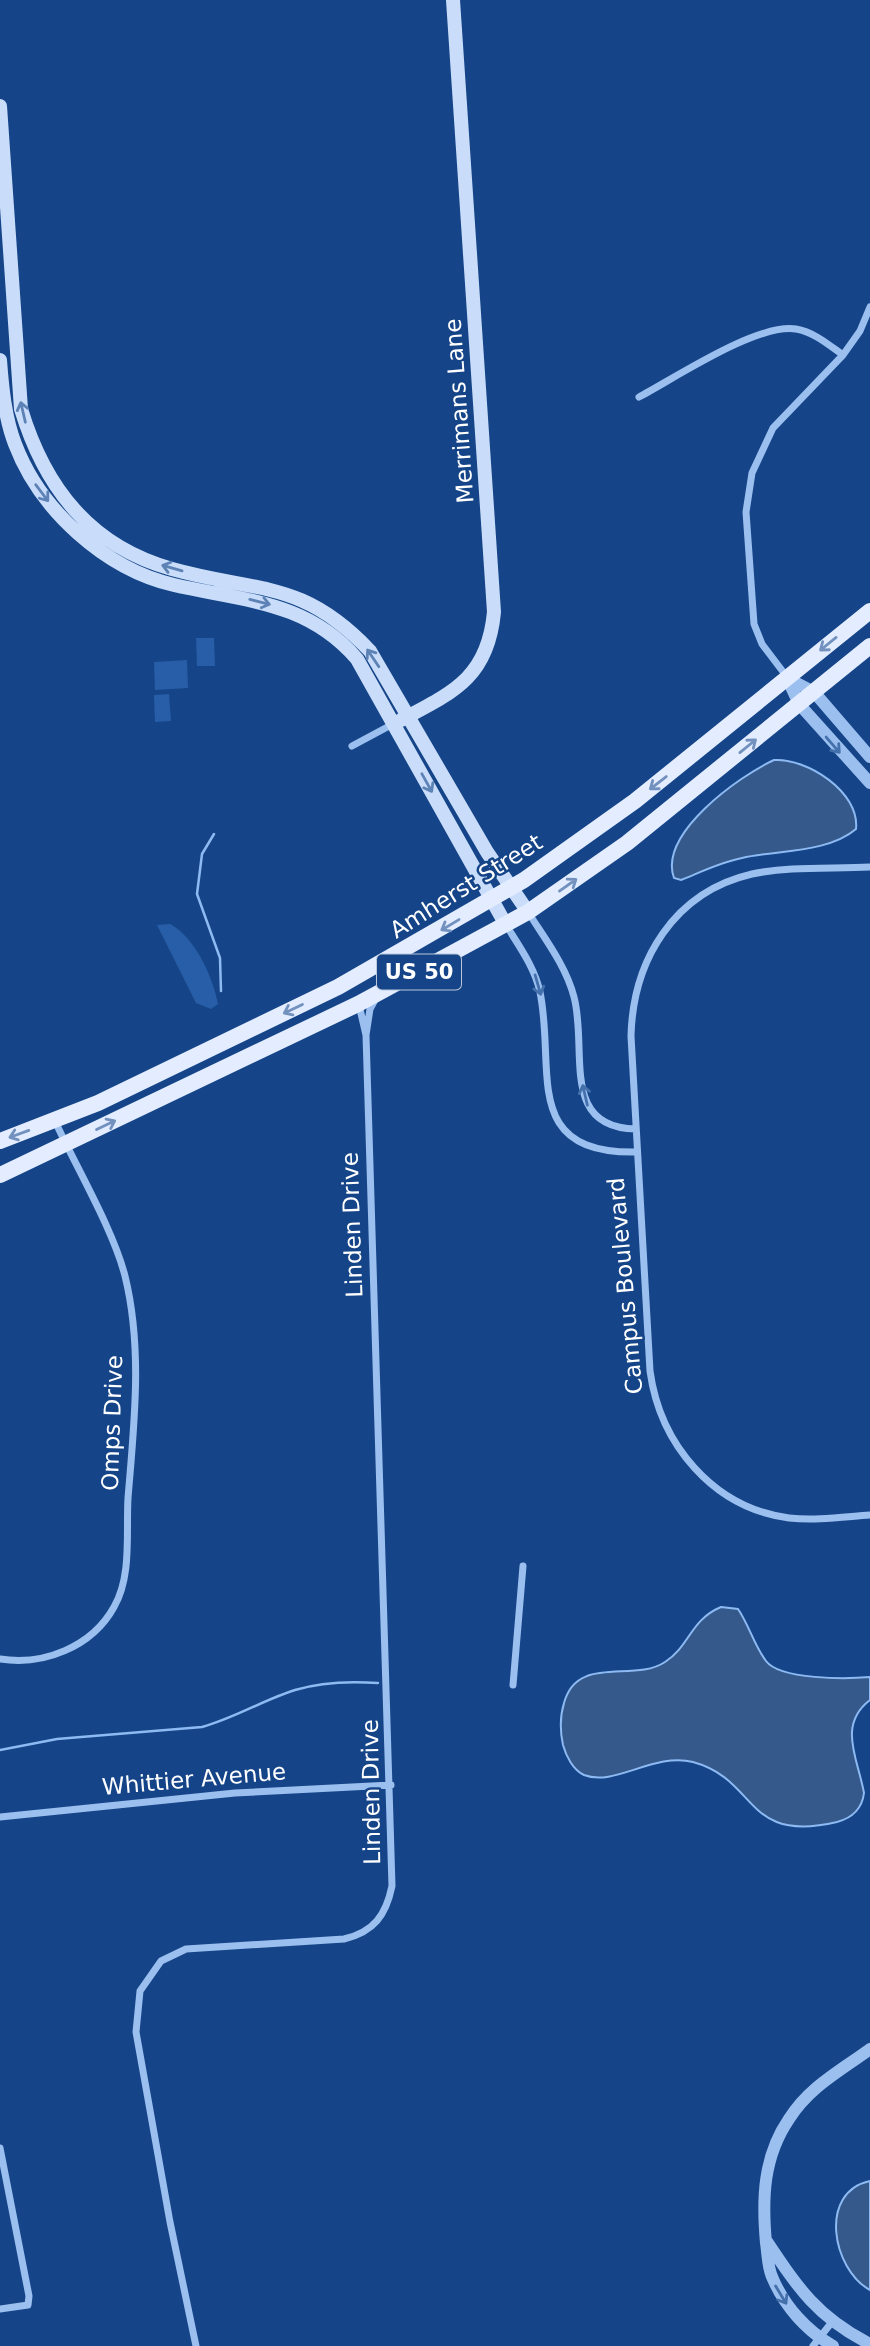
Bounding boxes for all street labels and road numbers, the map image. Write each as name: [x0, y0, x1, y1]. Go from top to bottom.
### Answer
street label: Merrimans Lane: [440, 318, 478, 504]
street label: Amherst Street: [385, 829, 547, 943]
road number: US 50: [377, 954, 461, 990]
street label: Linden Drive: [336, 1152, 368, 1298]
street label: Campus Boulevard: [603, 1177, 647, 1395]
street label: Omps Drive: [97, 1355, 127, 1491]
street label: Linden Drive: [357, 1719, 385, 1865]
street label: Whittier Avenue: [101, 1758, 287, 1800]

